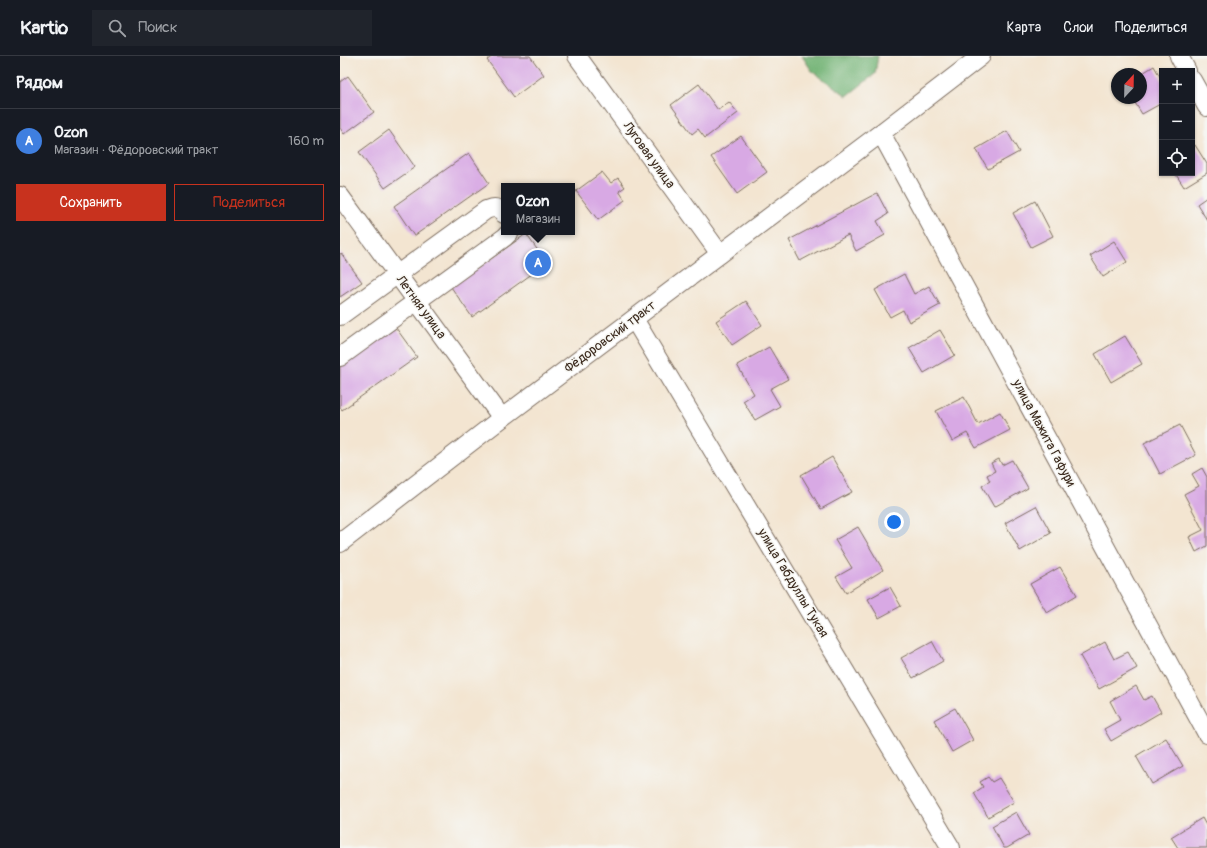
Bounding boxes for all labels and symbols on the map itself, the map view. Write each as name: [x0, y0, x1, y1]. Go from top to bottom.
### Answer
north arrow: [1111, 68, 1147, 104]
street label: Луговая улица: [619, 118, 679, 191]
pin: A: [525, 248, 551, 278]
street label: Летняя улица: [392, 271, 449, 342]
street label: Фёдоровский тракт: [561, 297, 659, 377]
street label: улица Мажита Гафури: [1009, 376, 1079, 489]
your location: [884, 512, 904, 532]
street label: улица Габдуллы Тукая: [754, 525, 832, 640]

